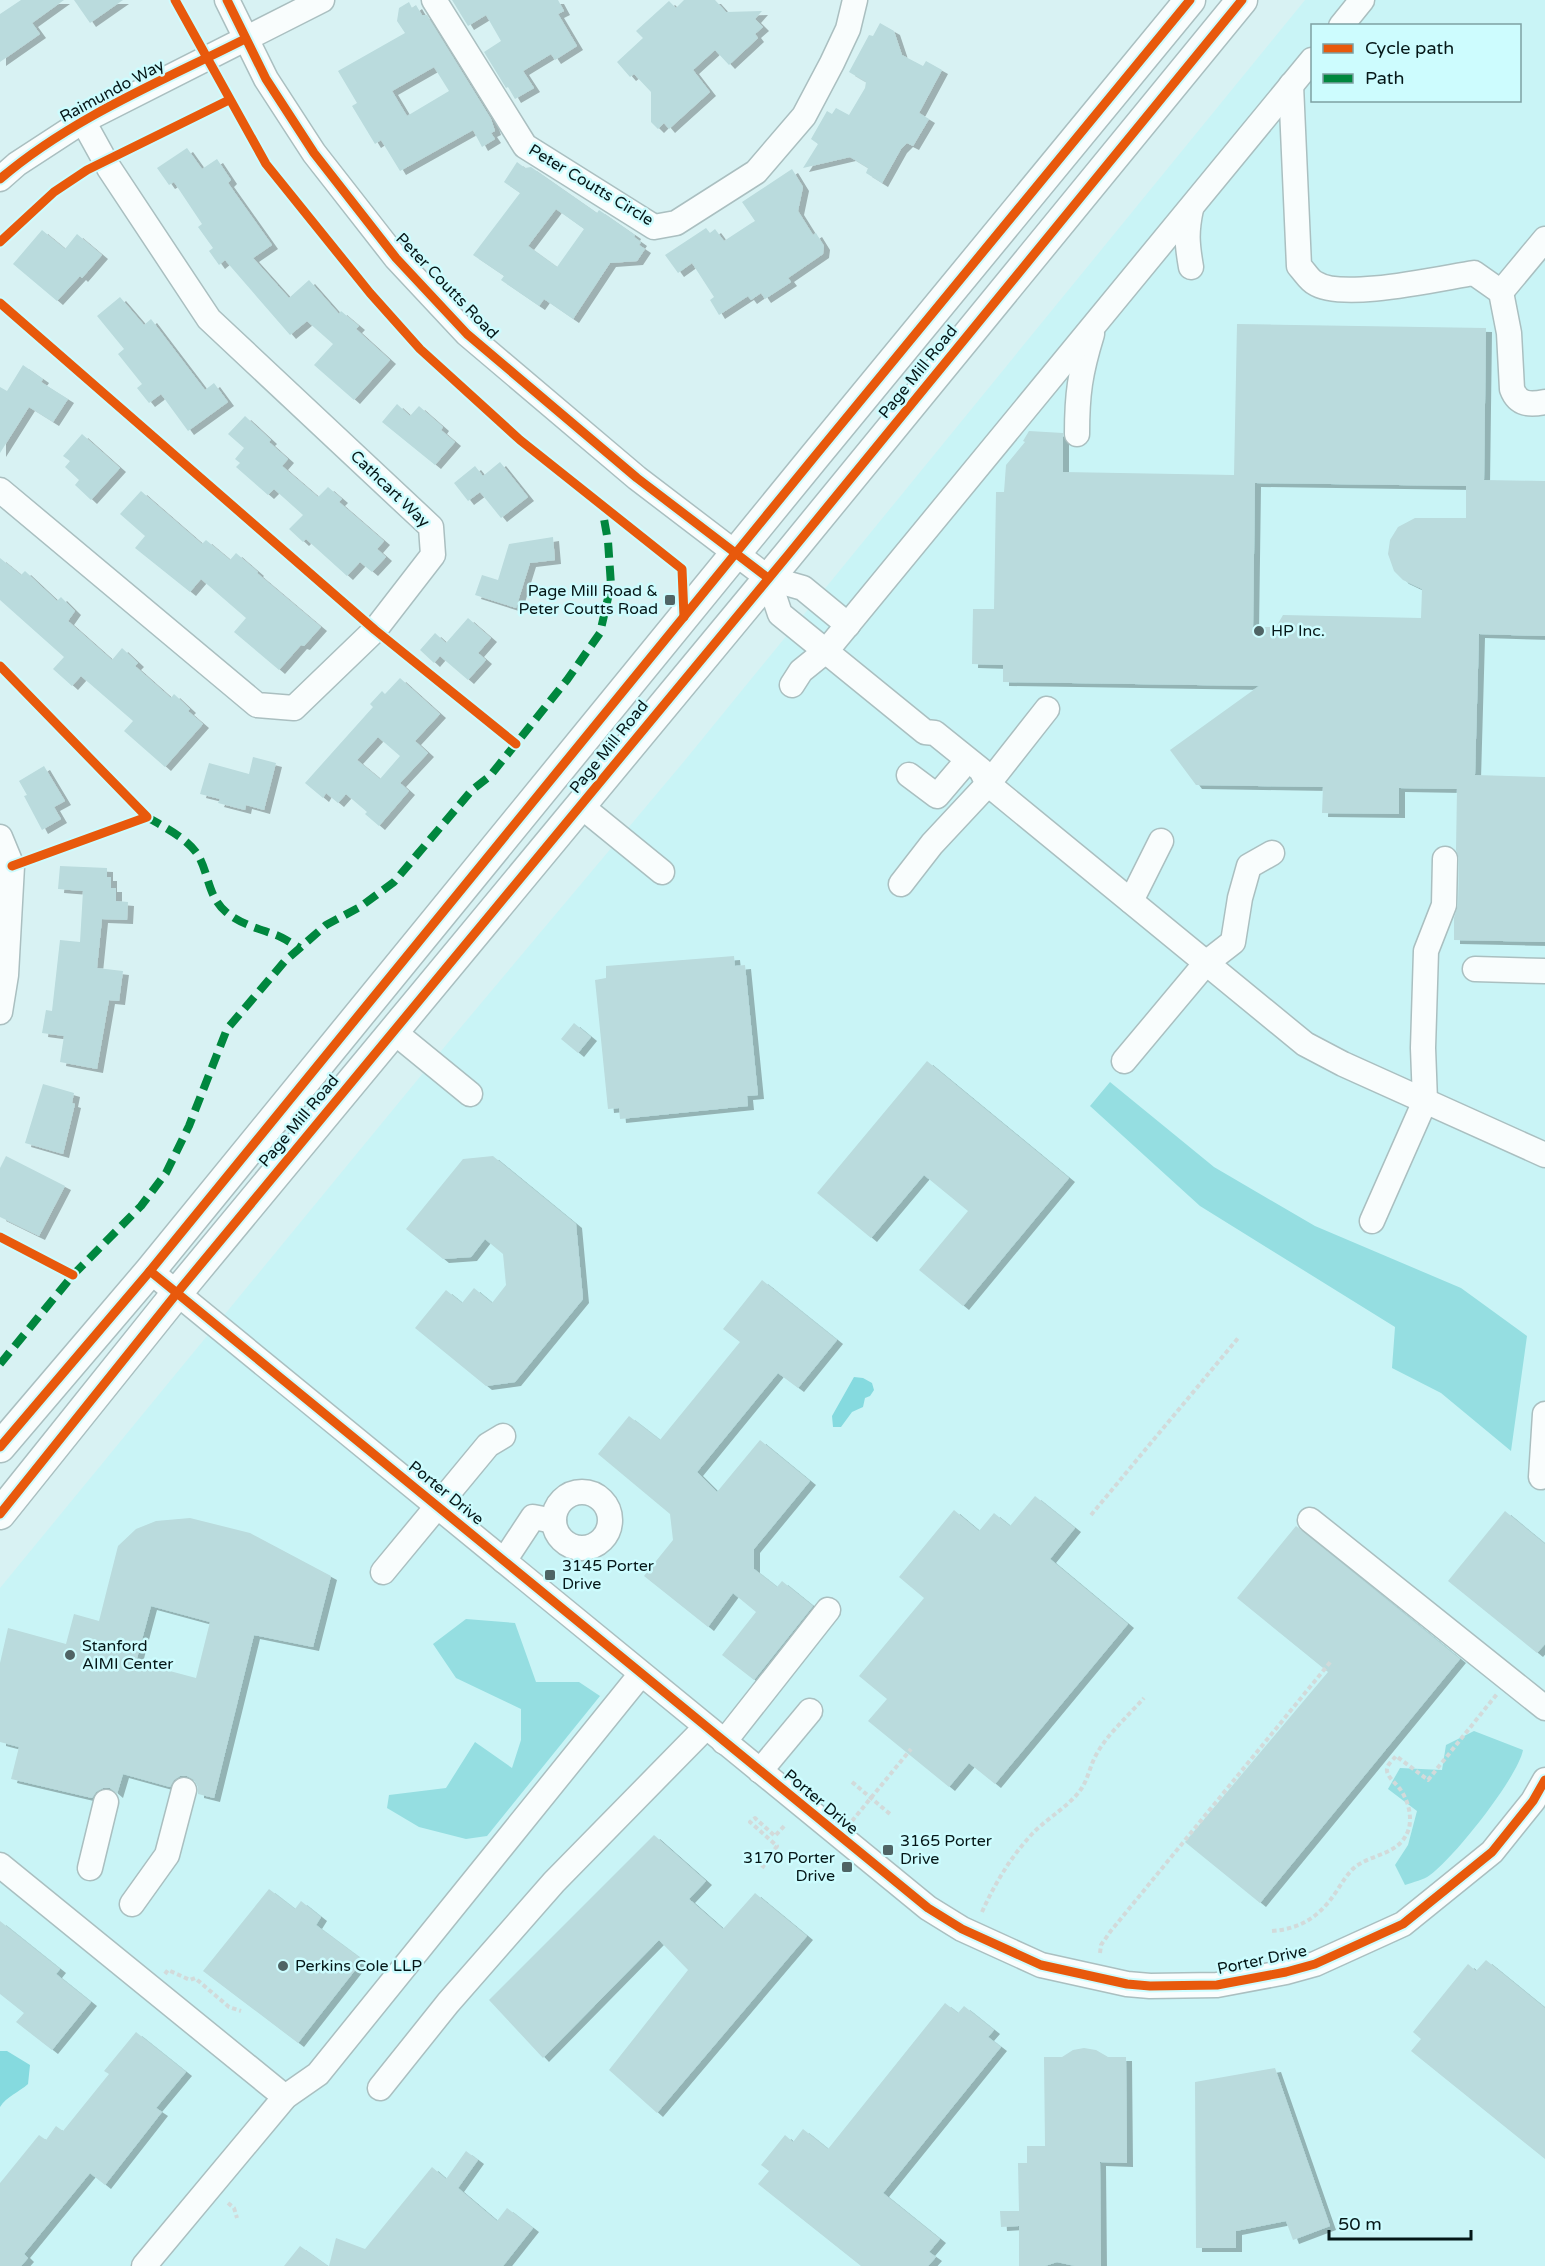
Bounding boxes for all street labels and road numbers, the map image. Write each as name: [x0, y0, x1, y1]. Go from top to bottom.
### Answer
street label: Raimundo Way: [56, 55, 168, 127]
street label: Peter Coutts Circle: [525, 140, 657, 230]
street label: Peter Coutts Road: [391, 229, 503, 343]
street label: Page Mill Road: [874, 321, 962, 423]
street label: Cathcart Way: [346, 446, 434, 532]
street label: Page Mill Road: [565, 696, 653, 798]
street label: Page Mill Road: [255, 1071, 343, 1171]
street label: Porter Drive: [404, 1457, 488, 1529]
street label: Porter Drive: [780, 1765, 862, 1839]
street label: Porter Drive: [1215, 1941, 1309, 1979]

